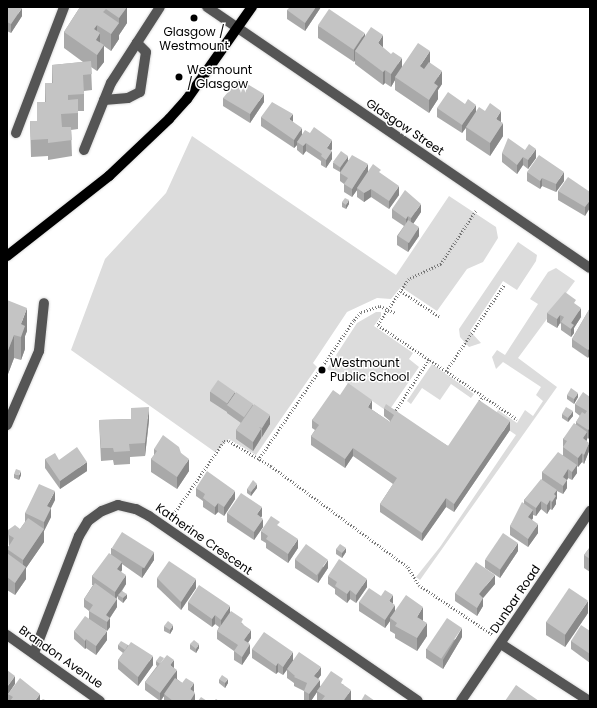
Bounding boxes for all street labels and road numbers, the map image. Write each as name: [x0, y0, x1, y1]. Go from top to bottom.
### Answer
street label: Glasgow Street: [363, 96, 447, 158]
street label: Katherine Crescent: [153, 500, 255, 578]
street label: Dunbar Road: [487, 562, 543, 636]
street label: Brandon Avenue: [16, 623, 106, 691]

